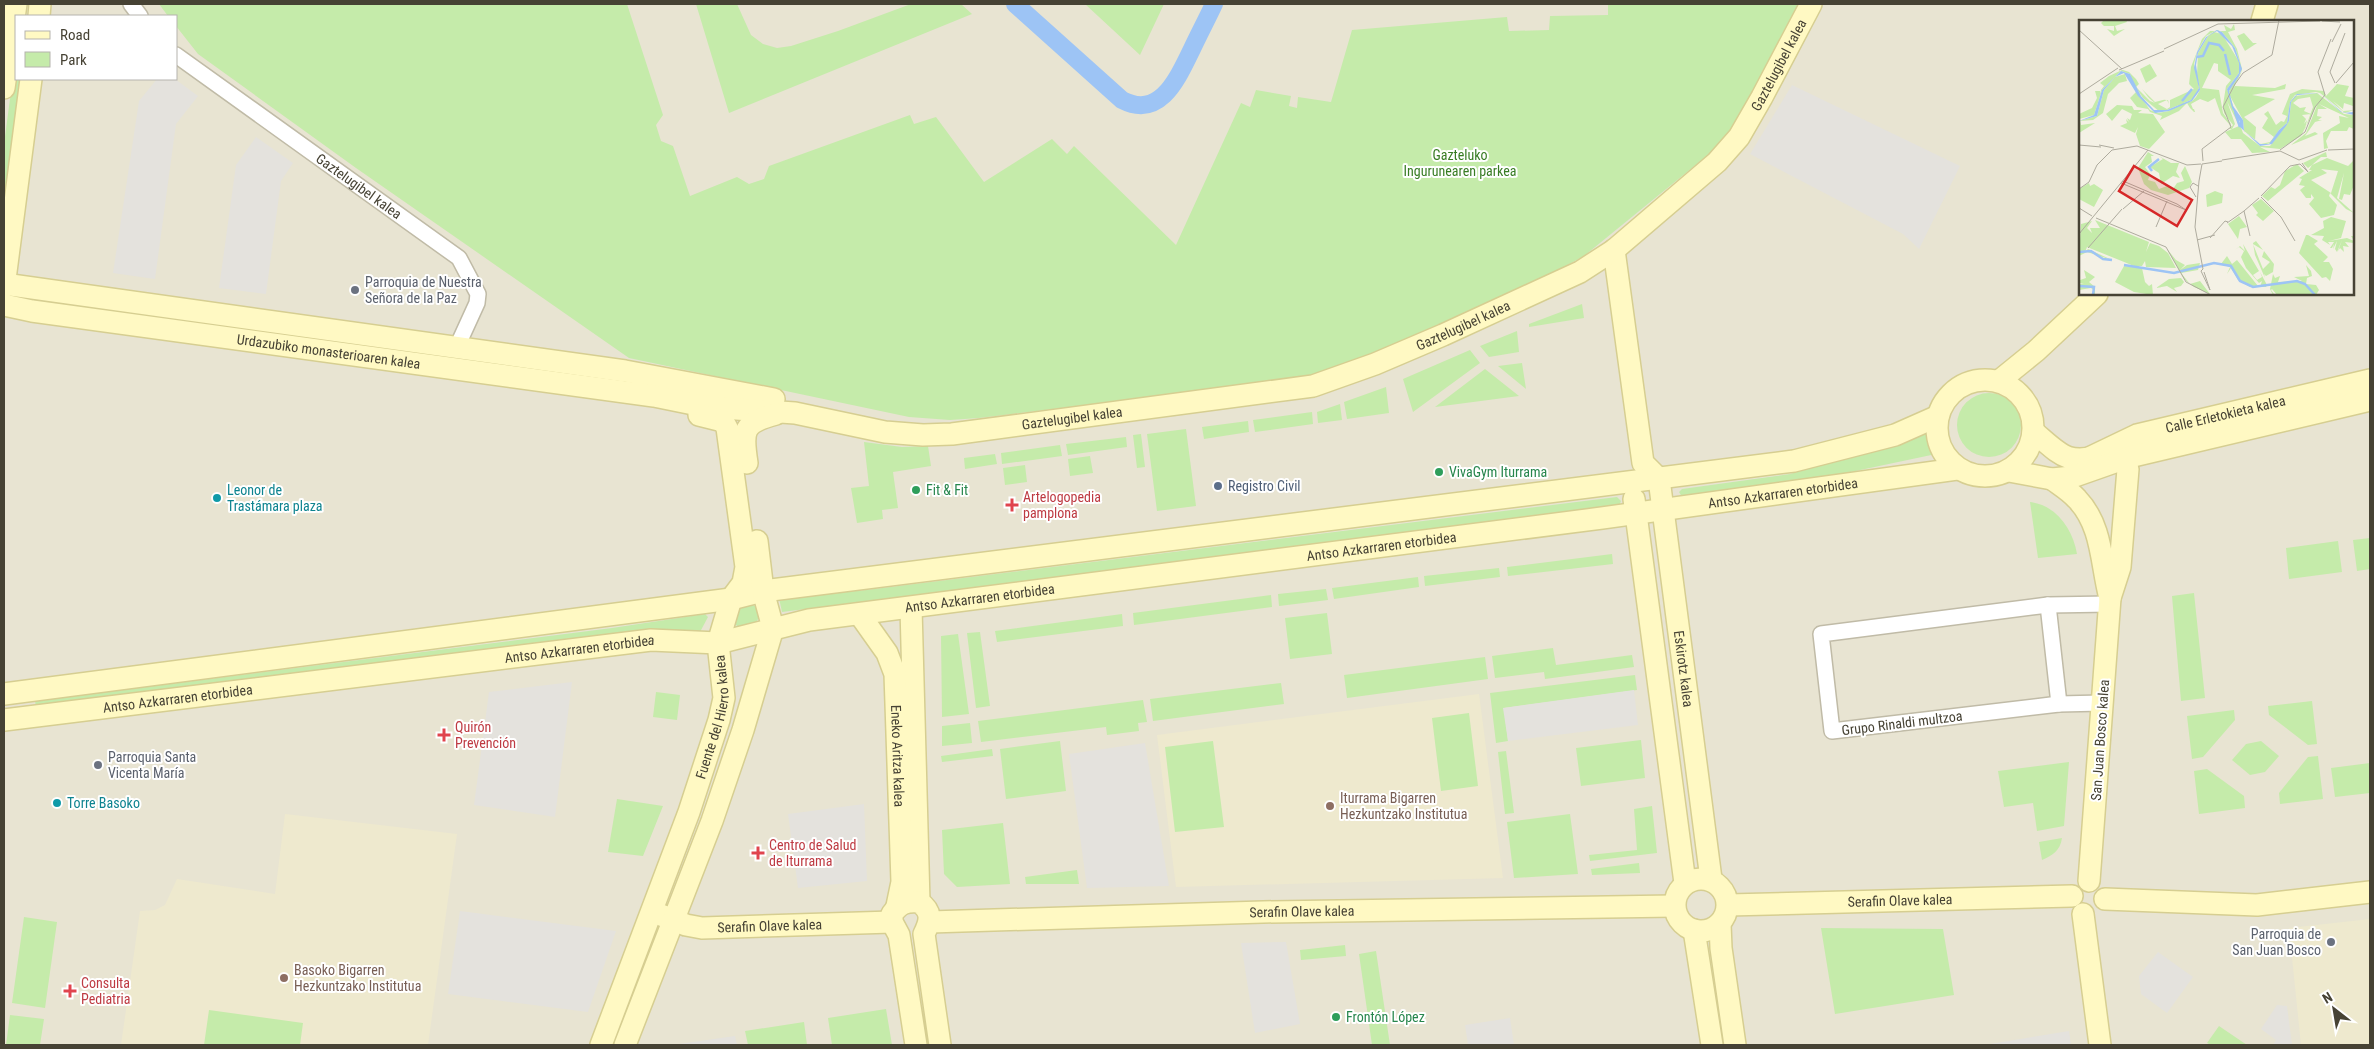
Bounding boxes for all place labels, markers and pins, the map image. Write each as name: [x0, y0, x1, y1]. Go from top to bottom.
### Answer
place label: Parroquia de Nuestra Señora de la Paz: [365, 274, 482, 306]
marker: Parroquia de Nuestra Señora de la Paz: [349, 284, 361, 296]
place label: VivaGym Iturrama: [1449, 464, 1547, 480]
marker: VivaGym Iturrama: [1433, 466, 1445, 478]
place label: Registro Civil: [1228, 478, 1301, 494]
marker: Registro Civil: [1212, 480, 1224, 492]
place label: Leonor de Trastámara plaza: [227, 482, 323, 514]
place label: Fit & Fit: [926, 482, 968, 498]
marker: Fit & Fit: [910, 484, 922, 496]
place label: Artelogopedia pamplona: [1023, 489, 1101, 521]
marker: Leonor de Trastámara plaza: [211, 492, 223, 504]
marker: Artelogopedia pamplona: [1005, 498, 1019, 512]
place label: Quirón Prevención: [455, 719, 516, 751]
marker: Quirón Prevención: [437, 728, 451, 742]
place label: Parroquia Santa Vicenta María: [108, 749, 196, 781]
marker: Parroquia Santa Vicenta María: [92, 759, 104, 771]
place label: Iturrama Bigarren Hezkuntzako Institutua: [1340, 790, 1467, 822]
place label: Torre Basoko: [67, 795, 140, 811]
marker: Torre Basoko: [51, 797, 63, 809]
marker: Iturrama Bigarren Hezkuntzako Institutua: [1324, 800, 1336, 812]
place label: Centro de Salud de Iturrama: [769, 837, 856, 869]
marker: Centro de Salud de Iturrama: [751, 846, 765, 860]
place label: Parroquia de San Juan Bosco: [2232, 926, 2321, 958]
marker: Parroquia de San Juan Bosco: [2325, 936, 2337, 948]
place label: Basoko Bigarren Hezkuntzako Institutua: [294, 962, 421, 994]
marker: Basoko Bigarren Hezkuntzako Institutua: [278, 972, 290, 984]
place label: Consulta Pediatria: [81, 975, 130, 1007]
marker: Consulta Pediatria: [63, 984, 77, 998]
place label: Frontón López: [1346, 1009, 1425, 1025]
marker: Frontón López: [1330, 1011, 1342, 1023]

